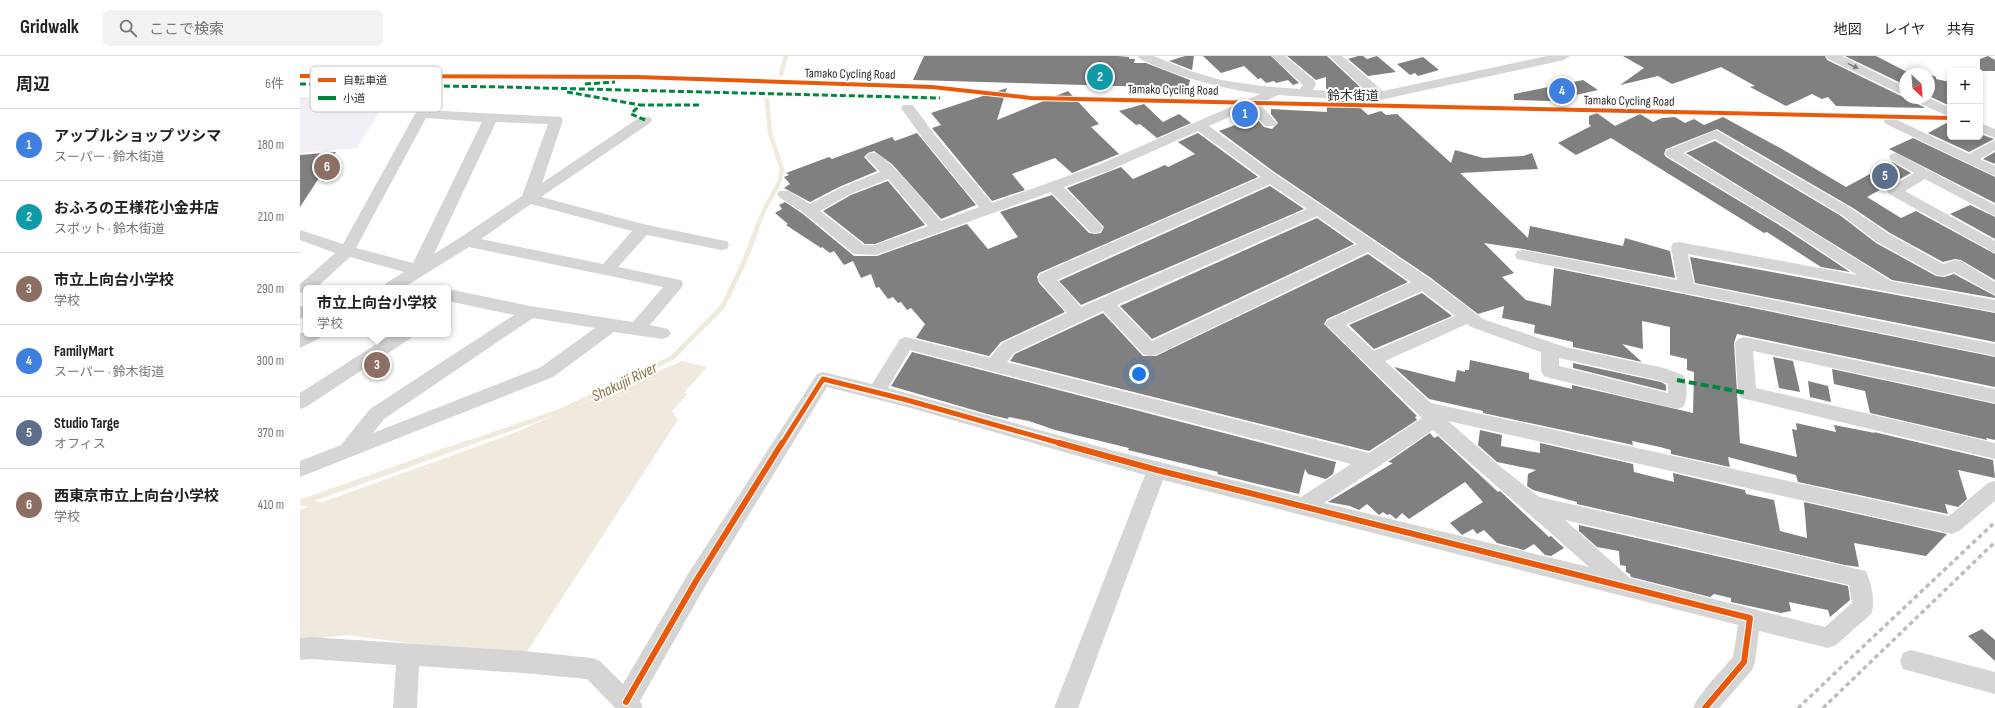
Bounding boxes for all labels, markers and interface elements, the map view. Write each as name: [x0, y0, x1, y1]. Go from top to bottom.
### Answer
search box: [103, 10, 383, 46]
text: Gridwalk: [20, 16, 79, 39]
icon: search: [117, 17, 139, 39]
text: ここで検索: [149, 20, 224, 39]
text: 地図: [1833, 21, 1861, 38]
text: レイヤ: [1883, 21, 1925, 38]
text: 共有: [1947, 21, 1975, 38]
pin: 2: [1087, 62, 1113, 92]
one-way arrow: [1847, 63, 1858, 69]
street label: Tamako Cycling Road: [804, 65, 896, 83]
legend: [310, 66, 442, 112]
north arrow: [1899, 68, 1935, 104]
map controls: [1947, 68, 1983, 140]
button: +: [1947, 68, 1983, 104]
text: 自転車道: [343, 74, 387, 87]
text: 周辺: [16, 75, 50, 95]
text: 6件: [265, 76, 284, 92]
pin: 4: [1549, 76, 1575, 106]
street label: Tamako Cycling Road: [1127, 81, 1219, 99]
street label: 鈴木街道: [1327, 88, 1379, 104]
text: 小道: [343, 92, 365, 105]
street label: Tamako Cycling Road: [1583, 92, 1675, 110]
pin: 1: [1232, 99, 1258, 129]
button: −: [1947, 104, 1983, 140]
text: アップルショップ ツシマ: [54, 127, 221, 146]
text: 1: [26, 137, 32, 153]
text: 180 m: [258, 137, 284, 153]
text: スーパー · 鈴木街道: [54, 149, 165, 165]
pin: 6: [314, 152, 340, 182]
pin: 5: [1872, 161, 1898, 191]
text: おふろの王様花小金井店: [54, 199, 219, 218]
text: 2: [26, 209, 32, 225]
text: 210 m: [258, 209, 284, 225]
text: スポット · 鈴木街道: [54, 221, 165, 237]
text: 市立上向台小学校: [54, 271, 174, 290]
text: 3: [26, 281, 32, 297]
text: 290 m: [257, 281, 284, 297]
popup: [303, 285, 451, 337]
text: 学校: [54, 293, 80, 309]
text: 市立上向台小学校: [317, 294, 437, 313]
text: 学校: [317, 316, 343, 332]
text: FamilyMart: [54, 342, 114, 361]
pin: 3: [364, 350, 390, 380]
text: 4: [26, 353, 32, 369]
text: 300 m: [257, 353, 284, 369]
water label: Shakujii River: [589, 358, 661, 406]
text: スーパー · 鈴木街道: [54, 364, 165, 380]
your location: [1129, 364, 1149, 384]
text: Studio Targe: [54, 414, 119, 433]
text: 5: [26, 425, 32, 441]
text: 370 m: [257, 425, 284, 441]
text: オフィス: [54, 436, 106, 452]
text: 西東京市立上向台小学校: [54, 487, 219, 506]
text: 6: [26, 497, 32, 513]
text: 410 m: [258, 497, 284, 513]
text: 学校: [54, 509, 80, 525]

